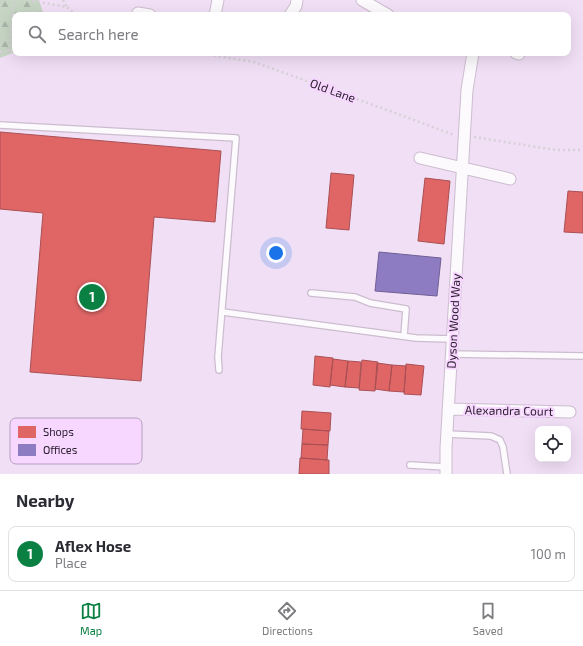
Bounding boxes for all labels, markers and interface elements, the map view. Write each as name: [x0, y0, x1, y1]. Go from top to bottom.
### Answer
search box: [12, 12, 571, 56]
icon: search: [26, 23, 48, 45]
text: Search here: [58, 25, 139, 43]
street label: Old Lane: [308, 75, 358, 105]
your location: [266, 243, 286, 263]
street label: Dyson Wood Way: [444, 273, 463, 369]
pin: 1: [79, 282, 105, 312]
street label: Alexandra Court: [465, 402, 554, 418]
legend: [10, 418, 142, 464]
text: Shops: [43, 425, 74, 438]
map controls: [535, 426, 571, 462]
button: locate: [535, 426, 571, 462]
text: Offices: [43, 443, 78, 456]
text: Nearby: [16, 490, 74, 510]
text: Aflex Hose: [55, 537, 131, 555]
text: 1: [27, 546, 33, 562]
text: 100 m: [531, 546, 566, 562]
text: Place: [55, 555, 87, 571]
tab: Map: [80, 600, 102, 637]
tab: Directions: [262, 600, 313, 637]
tab: Saved: [473, 600, 503, 637]

